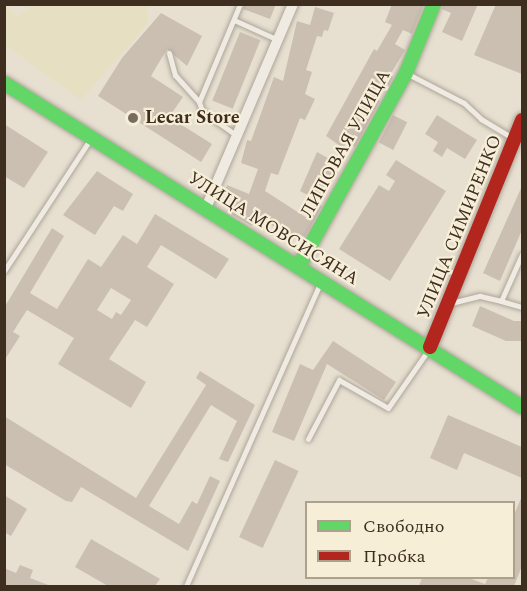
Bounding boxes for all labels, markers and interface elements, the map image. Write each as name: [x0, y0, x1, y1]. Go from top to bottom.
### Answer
street label: ЛИПОВАЯ УЛИЦА: [296, 66, 396, 222]
place label: Lecar Store: [145, 107, 240, 129]
marker: Lecar Store: [126, 111, 140, 125]
street label: УЛИЦА СИМИРЕНКО: [413, 132, 507, 322]
street label: УЛИЦА МОВСИСЯНА: [184, 168, 362, 290]
legend: [305, 501, 515, 579]
text: Свободно: [363, 513, 444, 540]
text: Пробка: [363, 543, 425, 570]

